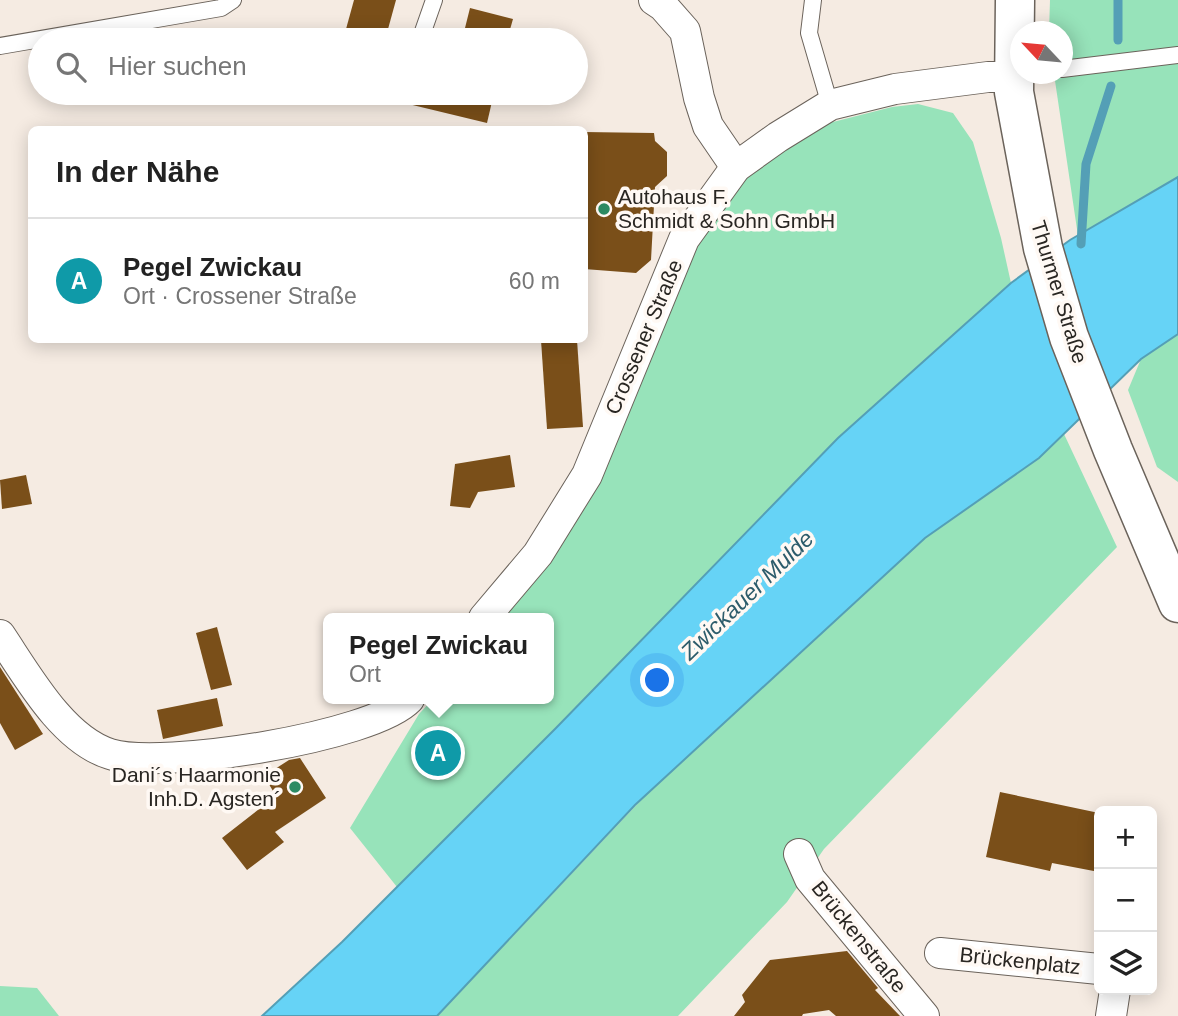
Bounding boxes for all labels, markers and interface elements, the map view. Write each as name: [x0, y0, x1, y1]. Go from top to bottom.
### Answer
north arrow: [1010, 21, 1073, 84]
search box: [28, 28, 588, 105]
icon: search: [52, 48, 90, 86]
text: Hier suchen: [108, 51, 247, 81]
text: In der Nähe: [56, 155, 219, 188]
place label: Autohaus F. Schmidt & Sohn GmbH: [618, 185, 835, 232]
marker: Autohaus F. Schmidt & Sohn GmbH: [596, 201, 612, 217]
street label: Thurmer Straße: [1027, 218, 1092, 366]
text: Pegel Zwickau: [123, 252, 302, 282]
street label: Crossener Straße: [601, 256, 687, 418]
text: A: [71, 268, 87, 294]
text: 60 m: [509, 268, 560, 294]
text: Ort · Crossener Straße: [123, 283, 357, 309]
water label: Zwickauer Mulde: [675, 525, 819, 665]
popup: [323, 613, 554, 704]
text: Pegel Zwickau: [349, 630, 528, 660]
text: Ort: [349, 661, 381, 687]
your location: [640, 663, 674, 697]
pin: A: [415, 727, 461, 779]
place label: Dani´s Haarmonie Inh.D. Agsten´: [112, 763, 281, 810]
marker: Dani´s Haarmonie Inh.D. Agsten´: [287, 779, 303, 795]
map controls: [1094, 806, 1157, 995]
button: +: [1094, 806, 1157, 869]
button: −: [1094, 869, 1157, 932]
street label: Brückenstraße: [807, 876, 911, 997]
button: layers: [1094, 932, 1157, 995]
street label: Brückenplatz: [958, 943, 1082, 978]

